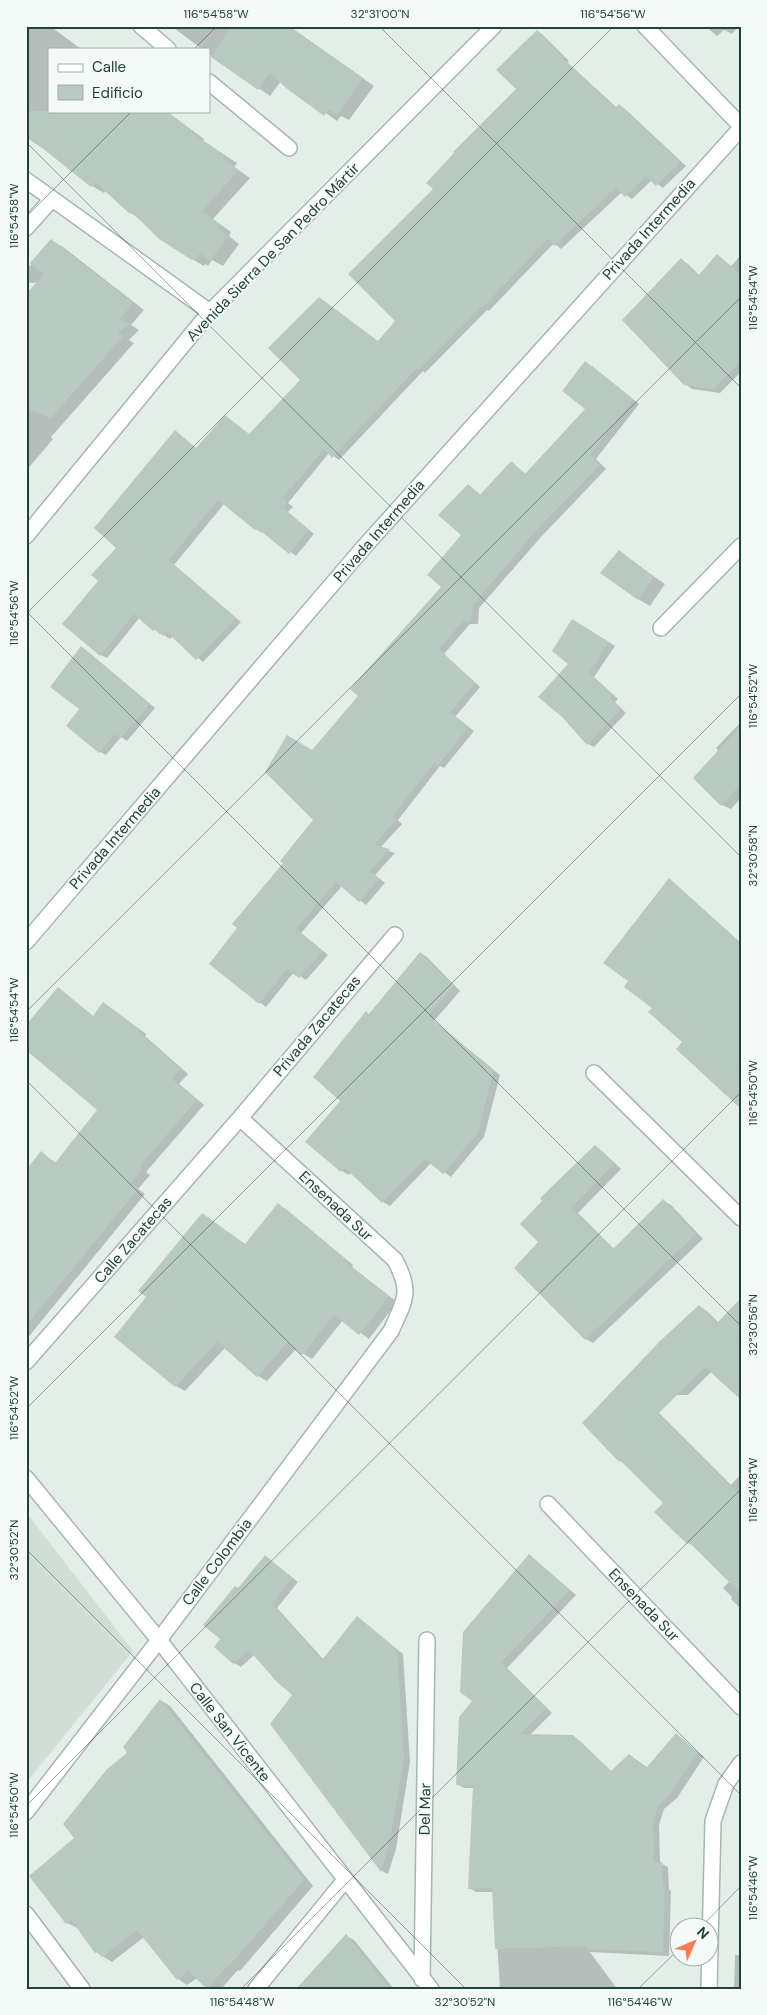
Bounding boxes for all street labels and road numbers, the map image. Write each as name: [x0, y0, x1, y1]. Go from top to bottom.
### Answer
street label: Avenida Sierra De San Pedro Mártir: [182, 158, 364, 346]
street label: Privada Intermedia: [598, 174, 700, 284]
street label: Privada Intermedia: [329, 475, 429, 587]
street label: Privada Intermedia: [65, 782, 165, 894]
street label: Privada Zacatecas: [269, 971, 365, 1081]
street label: Ensenada Sur: [295, 1167, 378, 1246]
street label: Calle Zacatecas: [90, 1192, 176, 1288]
street label: Calle Colombia: [178, 1514, 256, 1610]
street label: Ensenada Sur: [604, 1564, 684, 1646]
street label: Calle San Vicente: [185, 1678, 275, 1786]
street label: Del Mar: [415, 1782, 435, 1835]

